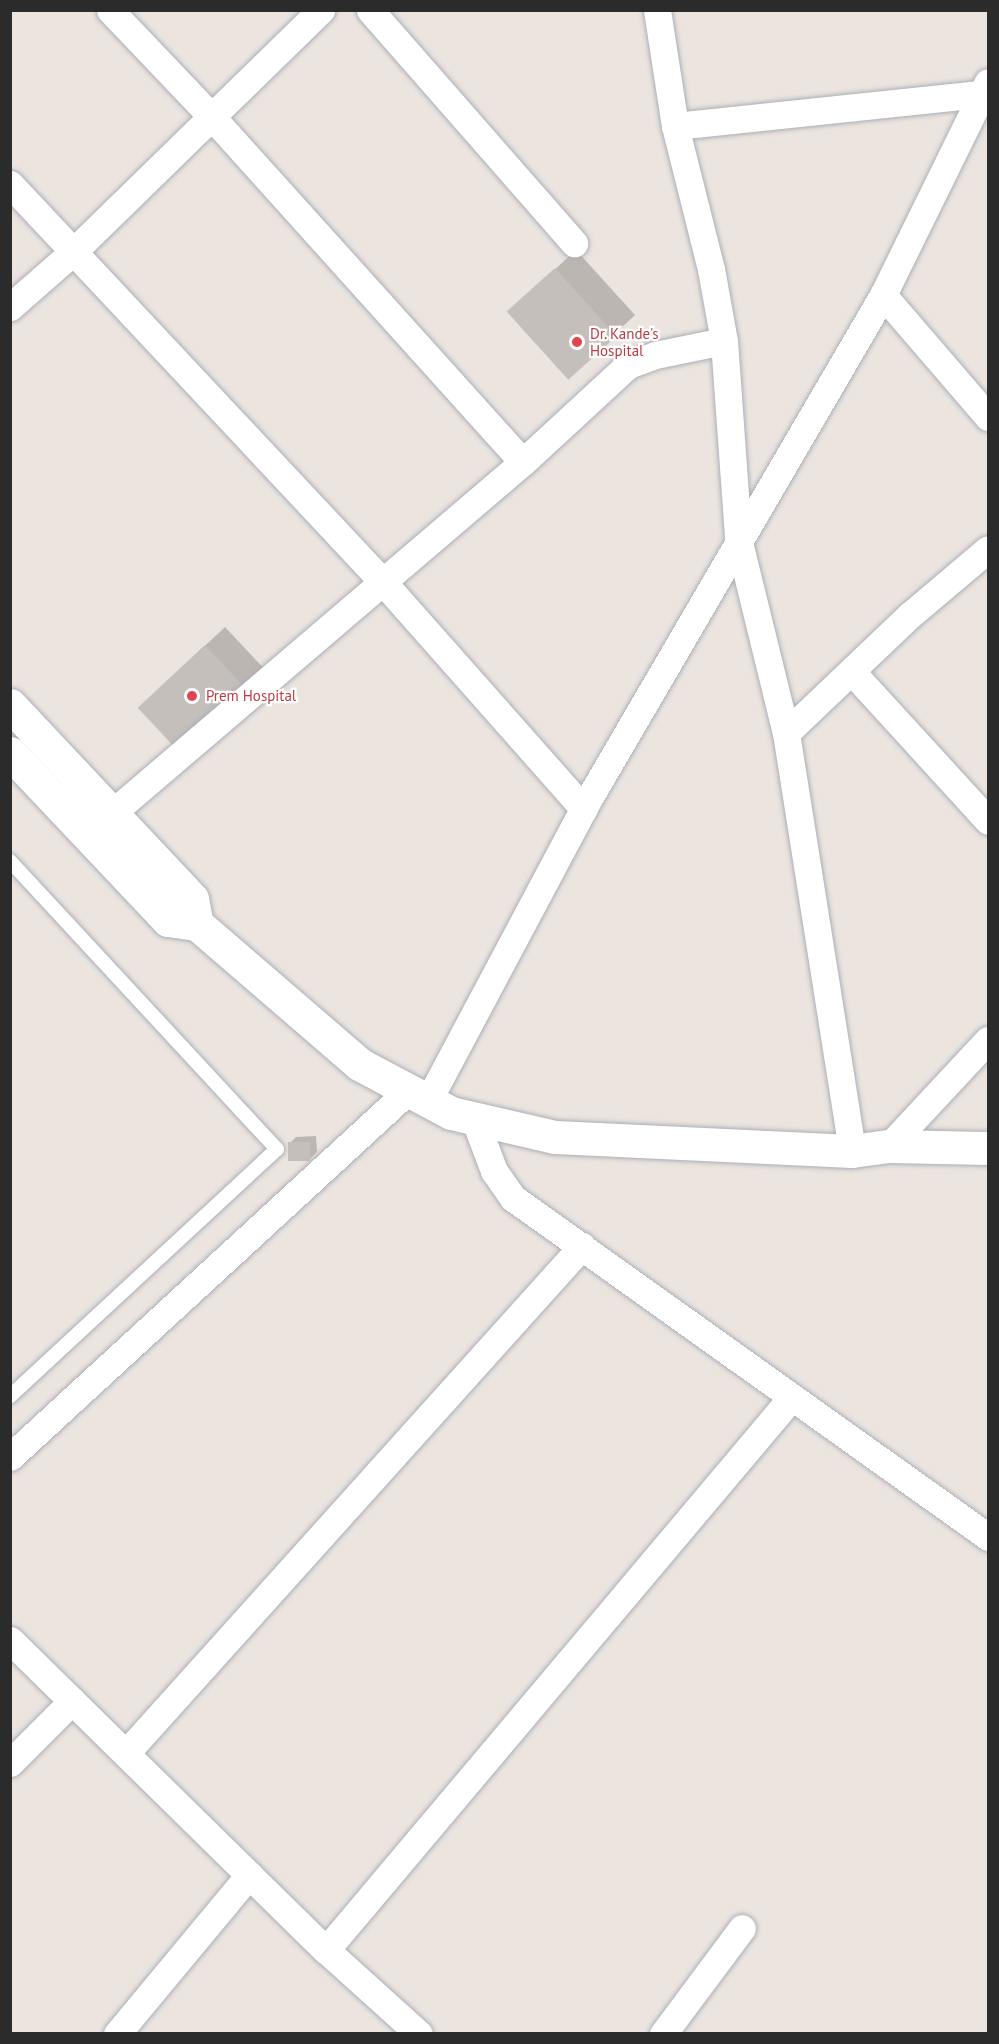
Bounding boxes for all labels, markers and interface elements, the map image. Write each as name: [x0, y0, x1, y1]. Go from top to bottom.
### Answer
place label: Dr. Kande's Hospital: [590, 324, 660, 359]
marker: Dr. Kande's Hospital: [568, 333, 586, 351]
marker: Prem Hospital: [183, 687, 201, 705]
place label: Prem Hospital: [206, 687, 296, 705]

